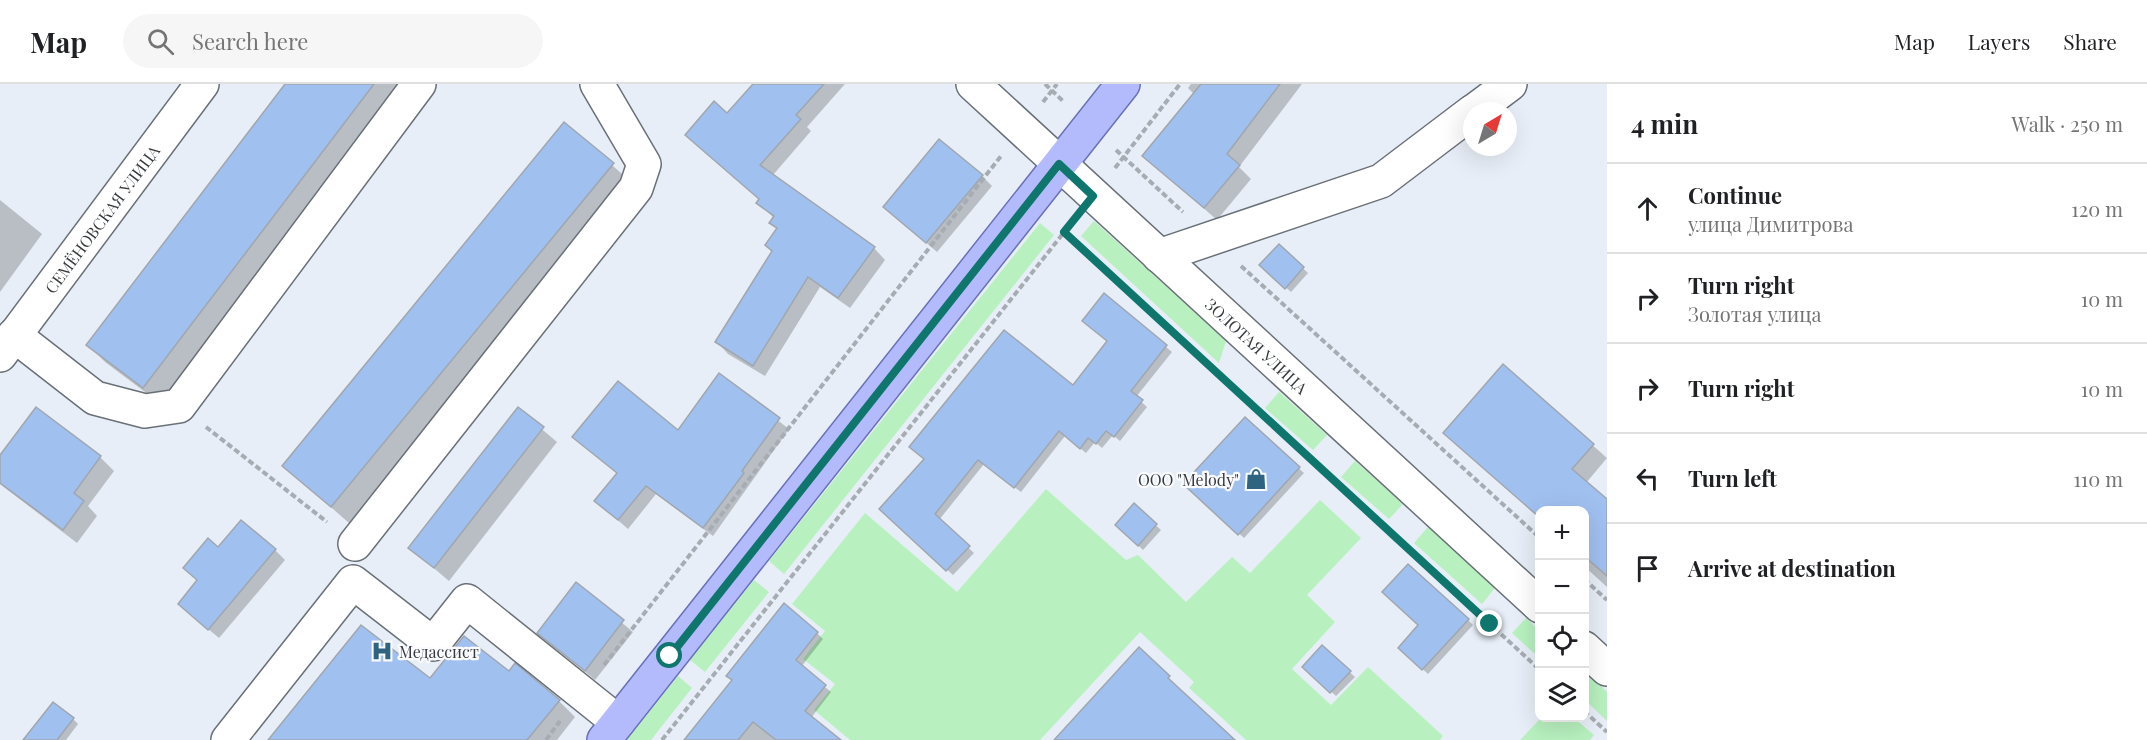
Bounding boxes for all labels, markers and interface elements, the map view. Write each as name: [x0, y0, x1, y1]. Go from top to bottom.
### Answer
search box: [123, 14, 543, 68]
text: Map: [30, 23, 87, 60]
icon: search: [144, 25, 177, 58]
text: Search here: [192, 26, 308, 56]
text: Map: [1894, 27, 1935, 55]
text: Layers: [1968, 27, 2030, 55]
text: Share: [2063, 27, 2117, 55]
north arrow: [1463, 102, 1517, 156]
text: 4 min: [1631, 106, 1698, 141]
text: Walk · 250 m: [2012, 110, 2123, 137]
street label: СЕМЁНОВСКАЯ УЛИЦА: [40, 140, 164, 297]
text: Continue: [1688, 180, 1782, 210]
icon: ahead: [1631, 192, 1664, 225]
text: 120 m: [2071, 195, 2123, 222]
text: улица Димитрова: [1688, 210, 1853, 237]
text: Turn right: [1688, 270, 1794, 300]
icon: right: [1631, 282, 1664, 315]
text: 10 m: [2081, 285, 2123, 312]
street label: ЗОЛОТАЯ УЛИЦА: [1201, 293, 1313, 398]
text: Золотая улица: [1688, 300, 1822, 327]
icon: right: [1631, 372, 1664, 405]
text: Turn right: [1688, 373, 1794, 403]
text: 10 m: [2081, 375, 2123, 402]
icon: left: [1631, 462, 1664, 495]
text: Turn left: [1688, 463, 1777, 493]
text: 110 m: [2073, 465, 2123, 492]
shop icon: ООО "Melody": [1244, 467, 1268, 491]
place label: ООО "Melody": [1138, 469, 1239, 490]
map controls: [1535, 506, 1589, 722]
button: +: [1535, 506, 1589, 560]
icon: arrive: [1631, 552, 1664, 585]
text: Arrive at destination: [1688, 553, 1896, 583]
button: −: [1535, 560, 1589, 614]
route end: [1476, 610, 1502, 636]
button: locate: [1535, 614, 1589, 668]
hospital icon: Медассист: [370, 639, 394, 663]
place label: Медассист: [399, 641, 479, 662]
route start: [656, 642, 682, 668]
button: layers: [1535, 668, 1589, 722]

